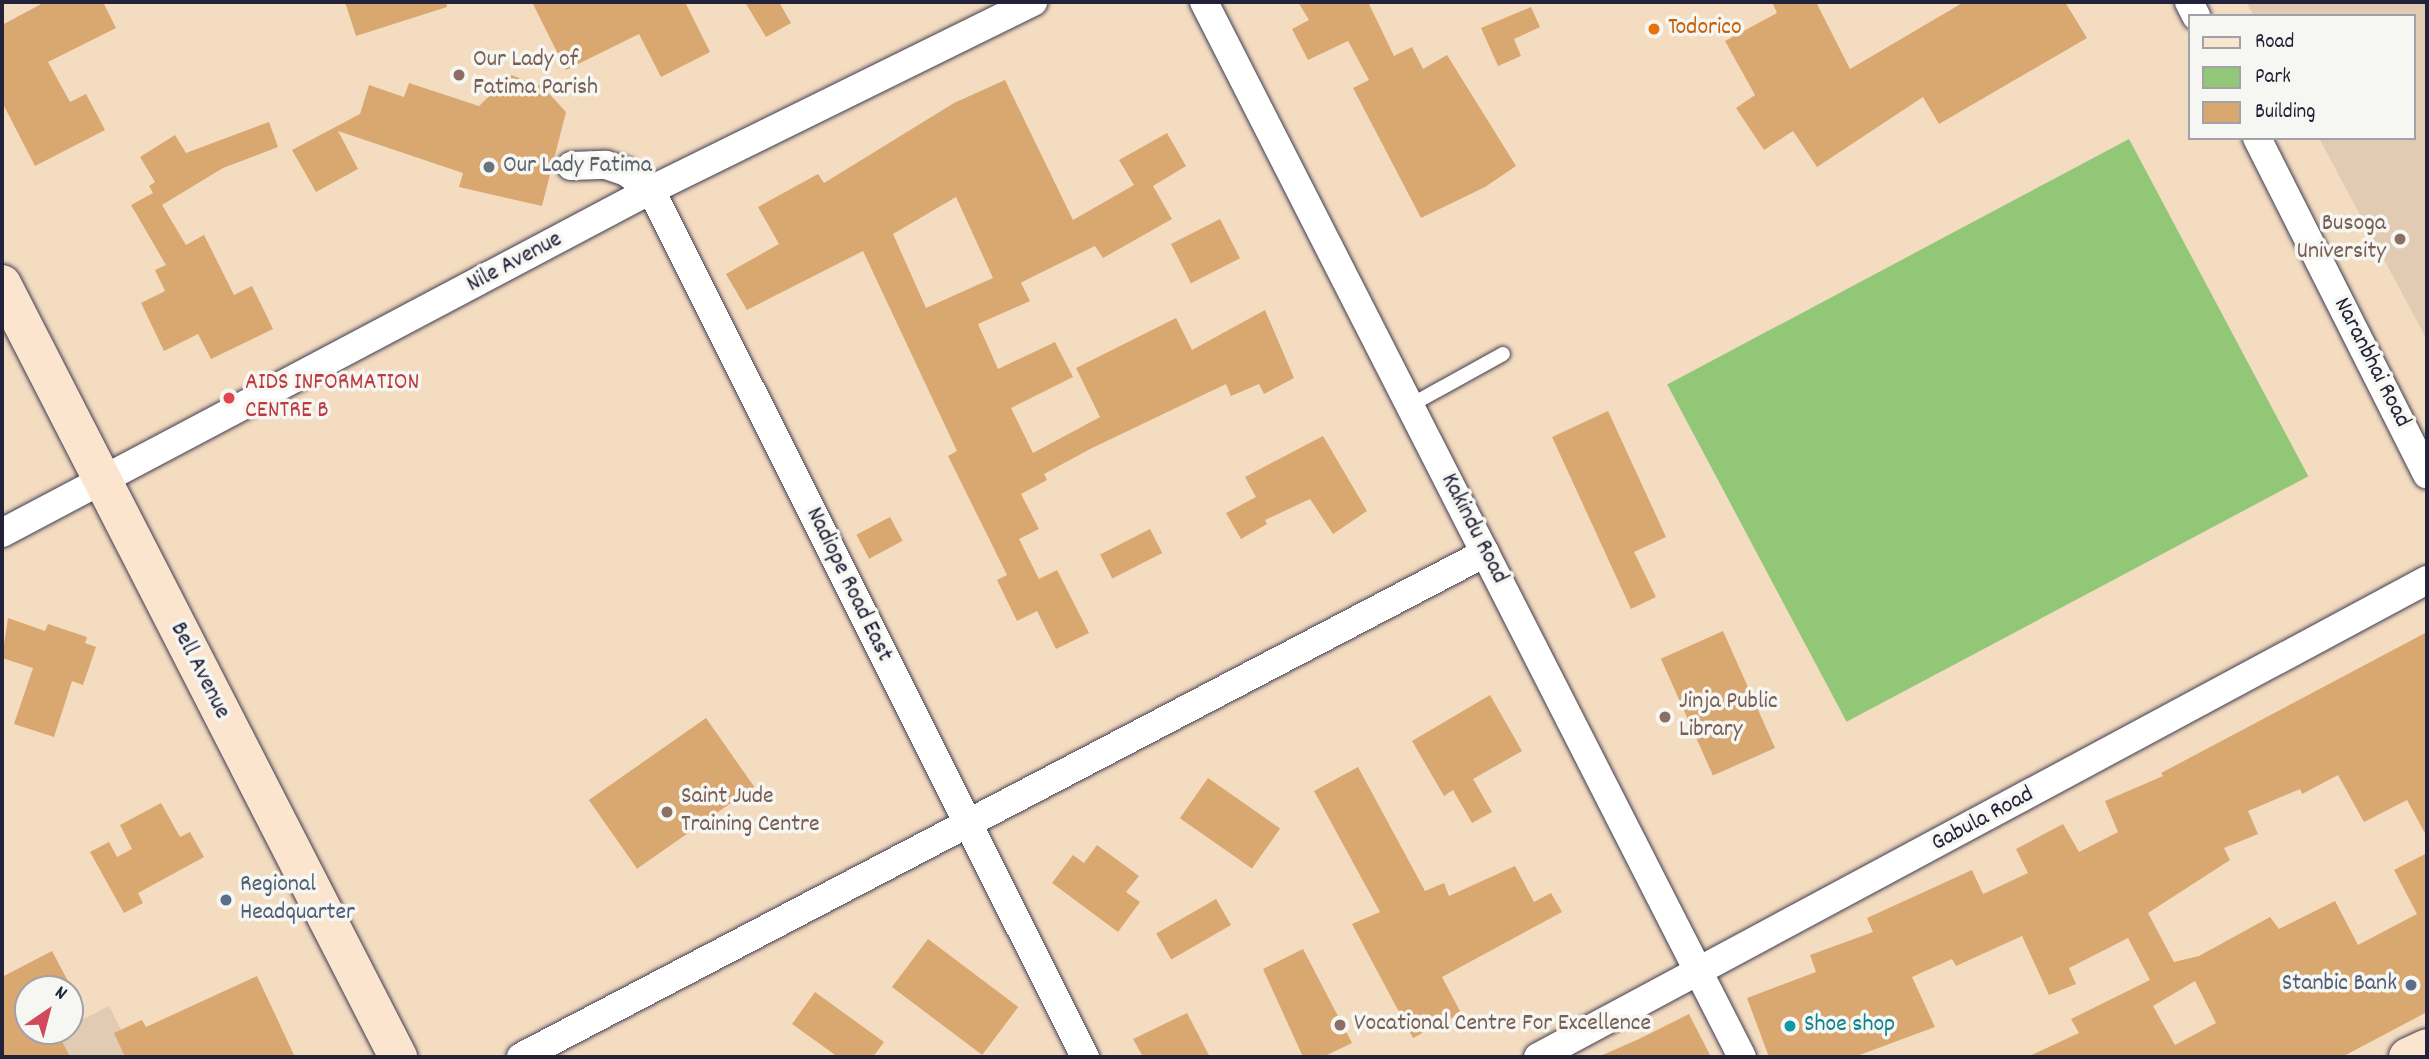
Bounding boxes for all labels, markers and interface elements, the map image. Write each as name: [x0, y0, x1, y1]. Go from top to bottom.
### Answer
legend: [2188, 14, 2415, 140]
place label: Todorico: [1668, 15, 1742, 43]
marker: Todorico: [1646, 21, 1662, 37]
text: Road: [2255, 28, 2294, 58]
place label: Our Lady of Fatima Parish: [473, 47, 598, 103]
text: Park: [2255, 63, 2291, 93]
marker: Our Lady of Fatima Parish: [451, 67, 467, 83]
text: Building: [2255, 98, 2315, 128]
place label: Our Lady Fatima: [503, 153, 652, 181]
marker: Our Lady Fatima: [481, 159, 497, 175]
place label: Busoga University: [2296, 211, 2386, 267]
street label: Nile Avenue: [462, 226, 568, 300]
marker: Busoga University: [2392, 231, 2408, 247]
street label: Naranbhai Road: [2326, 293, 2416, 433]
place label: AIDS INFORMATION CENTRE B: [245, 370, 419, 426]
marker: AIDS INFORMATION CENTRE B: [219, 388, 239, 408]
street label: Kakindu Road: [1433, 469, 1513, 589]
street label: Nadiope Road East: [798, 503, 898, 667]
street label: Bell Avenue: [162, 618, 236, 724]
place label: Jinja Public Library: [1679, 689, 1778, 745]
marker: Jinja Public Library: [1657, 709, 1673, 725]
street label: Gabula Road: [1927, 781, 2039, 859]
place label: Saint Jude Training Centre: [681, 784, 820, 840]
marker: Saint Jude Training Centre: [659, 804, 675, 820]
place label: Regional Headquarter: [240, 872, 355, 928]
marker: Regional Headquarter: [218, 892, 234, 908]
place label: Stanbic Bank: [2282, 971, 2397, 999]
north arrow: [14, 975, 84, 1045]
marker: Stanbic Bank: [2403, 977, 2419, 993]
text: N: [49, 980, 72, 1008]
place label: Vocational Centre For Excellence: [1354, 1011, 1651, 1039]
place label: Shoe shop: [1804, 1012, 1895, 1040]
marker: Vocational Centre For Excellence: [1332, 1017, 1348, 1033]
marker: Shoe shop: [1782, 1018, 1798, 1034]

